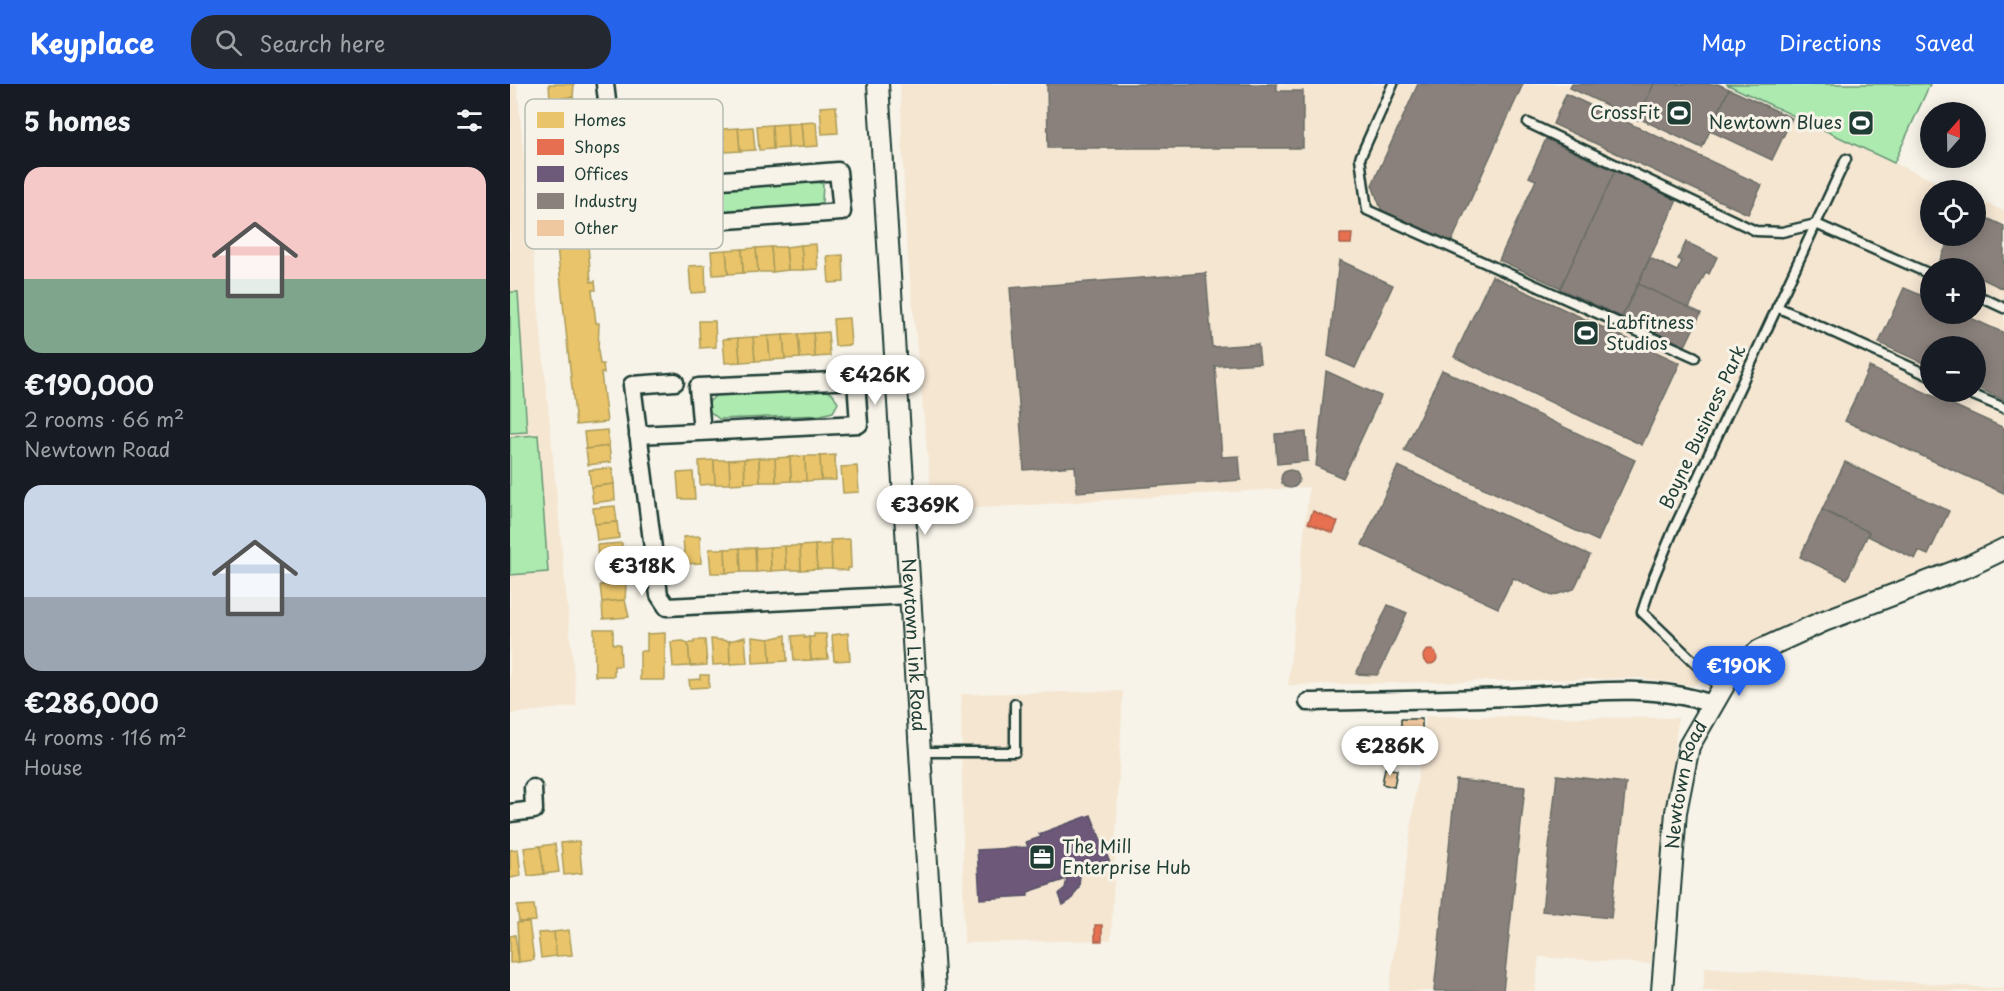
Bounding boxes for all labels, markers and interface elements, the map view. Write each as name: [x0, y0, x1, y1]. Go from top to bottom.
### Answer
search box: [191, 15, 611, 69]
text: Keyplace: [30, 21, 155, 64]
icon: search: [212, 26, 245, 59]
text: Search here: [260, 26, 385, 59]
text: Map: [1701, 26, 1746, 58]
text: Directions: [1779, 26, 1881, 58]
text: Saved: [1914, 26, 1974, 58]
place label: CrossFit: [1590, 98, 1660, 125]
sports icon: CrossFit: [1664, 98, 1694, 128]
legend: [525, 99, 723, 249]
text: 5 homes: [24, 101, 130, 140]
north arrow: [1920, 102, 1986, 168]
map controls: [1920, 102, 1986, 402]
icon: filters: [453, 104, 486, 137]
text: Homes: [574, 107, 626, 131]
place label: Newtown Blues: [1708, 108, 1842, 135]
sports icon: Newtown Blues: [1846, 108, 1876, 138]
text: Shops: [574, 134, 620, 158]
text: Offices: [574, 161, 628, 185]
button: locate: [1920, 180, 1986, 246]
text: Industry: [574, 188, 637, 212]
icon: home: [201, 206, 309, 314]
text: Other: [574, 215, 618, 239]
button: +: [1920, 258, 1986, 324]
place label: Labfitness Studios: [1606, 308, 1694, 356]
sports icon: Labfitness Studios: [1571, 318, 1601, 348]
button: −: [1920, 336, 1986, 402]
street label: Boyne Business Park: [1652, 340, 1752, 513]
pin: €426K: [833, 355, 917, 406]
text: €426K: [840, 359, 910, 389]
text: €190,000: [24, 365, 154, 404]
text: 2 rooms · 66 m²: [24, 404, 184, 434]
text: Newtown Road: [24, 434, 170, 464]
pin: €369K: [883, 485, 967, 536]
text: €369K: [890, 489, 960, 519]
icon: home: [201, 524, 309, 632]
pin: €318K: [600, 546, 684, 597]
text: €318K: [609, 550, 675, 580]
street label: Newtown Link Road: [896, 557, 934, 732]
pin: €190K: [1697, 646, 1781, 697]
text: €190K: [1706, 650, 1772, 680]
text: €286,000: [24, 683, 159, 722]
street label: Newtown Road: [1658, 715, 1713, 850]
text: 4 rooms · 116 m²: [24, 722, 187, 752]
pin: €286K: [1348, 726, 1432, 777]
text: €286K: [1355, 730, 1425, 760]
text: House: [24, 752, 83, 782]
place label: The Mill Enterprise Hub: [1062, 832, 1191, 880]
office icon: The Mill Enterprise Hub: [1027, 842, 1057, 872]

